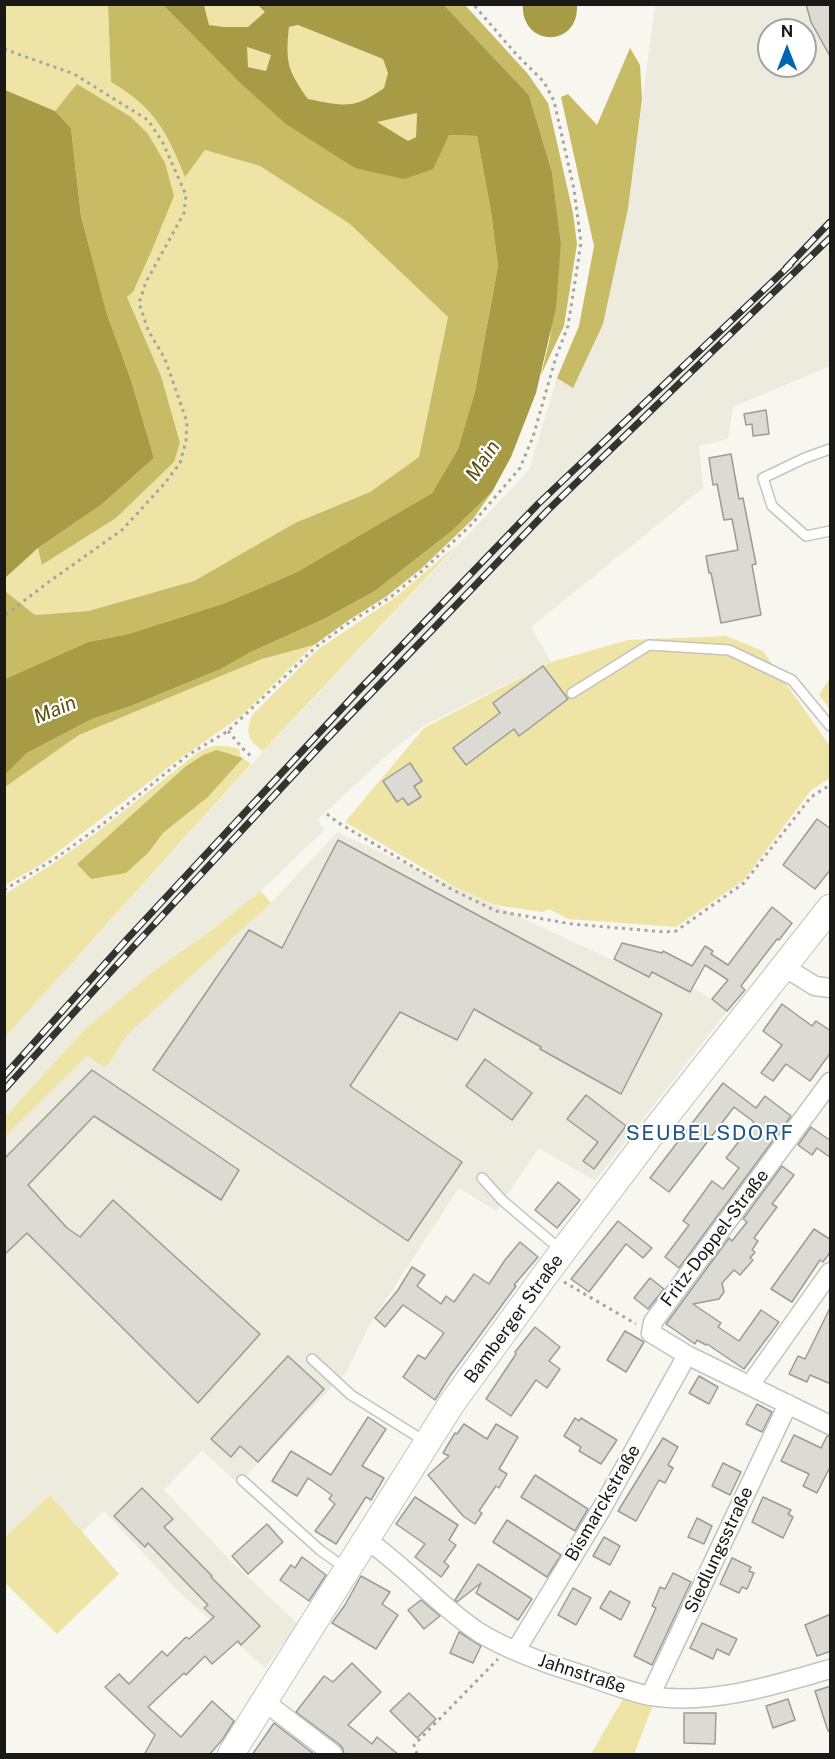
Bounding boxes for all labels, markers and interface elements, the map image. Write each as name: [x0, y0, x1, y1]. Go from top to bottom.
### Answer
north arrow: [757, 18, 817, 78]
text: N: [781, 22, 793, 41]
water label: Main: [461, 436, 505, 486]
water label: Main: [30, 691, 80, 729]
district label: SEUBELSDORF: [626, 1121, 794, 1147]
street label: Fritz-Doppel-Straße: [656, 1165, 774, 1311]
street label: Bamberger Straße: [460, 1250, 568, 1388]
street label: Bismarckstraße: [561, 1441, 645, 1565]
street label: Siedlungsstraße: [680, 1483, 758, 1617]
street label: Jahnstraße: [535, 1650, 629, 1698]

